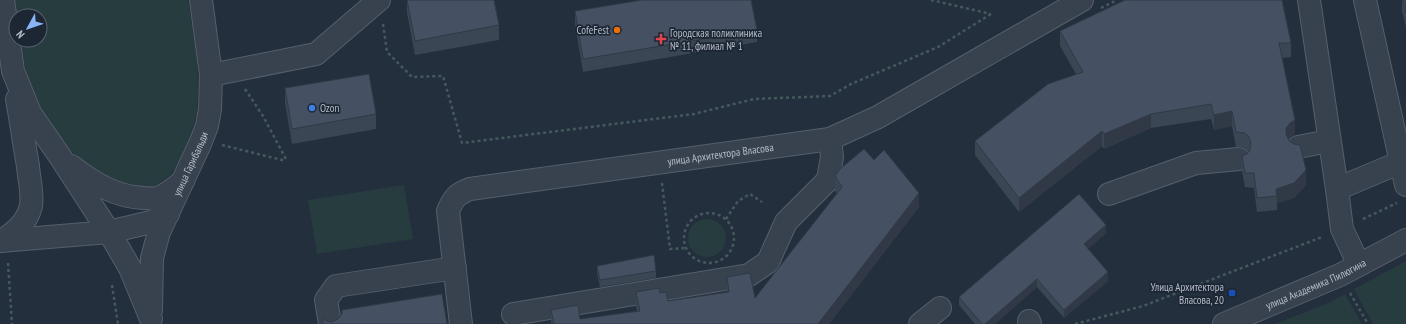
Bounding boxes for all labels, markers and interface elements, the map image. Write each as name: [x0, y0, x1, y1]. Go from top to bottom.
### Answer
north arrow: [8, 8, 48, 48]
place label: CofeFest: [577, 23, 609, 37]
marker: CofeFest: [612, 25, 622, 35]
place label: Городская поликлиника № 11, филиал № 1: [670, 26, 762, 53]
text: N: [13, 28, 28, 41]
marker: Городская поликлиника № 11, филиал № 1: [655, 33, 667, 45]
place label: Ozon: [320, 101, 339, 115]
marker: Ozon: [307, 103, 317, 113]
street label: улица Гарибальди: [170, 130, 211, 198]
street label: улица Архитектора Власова: [666, 140, 774, 169]
street label: улица Академика Пилюгина: [1263, 256, 1368, 313]
place label: Улица Архитектора Власова, 20: [1151, 280, 1224, 307]
marker: Улица Архитектора Власова, 20: [1227, 288, 1237, 298]

